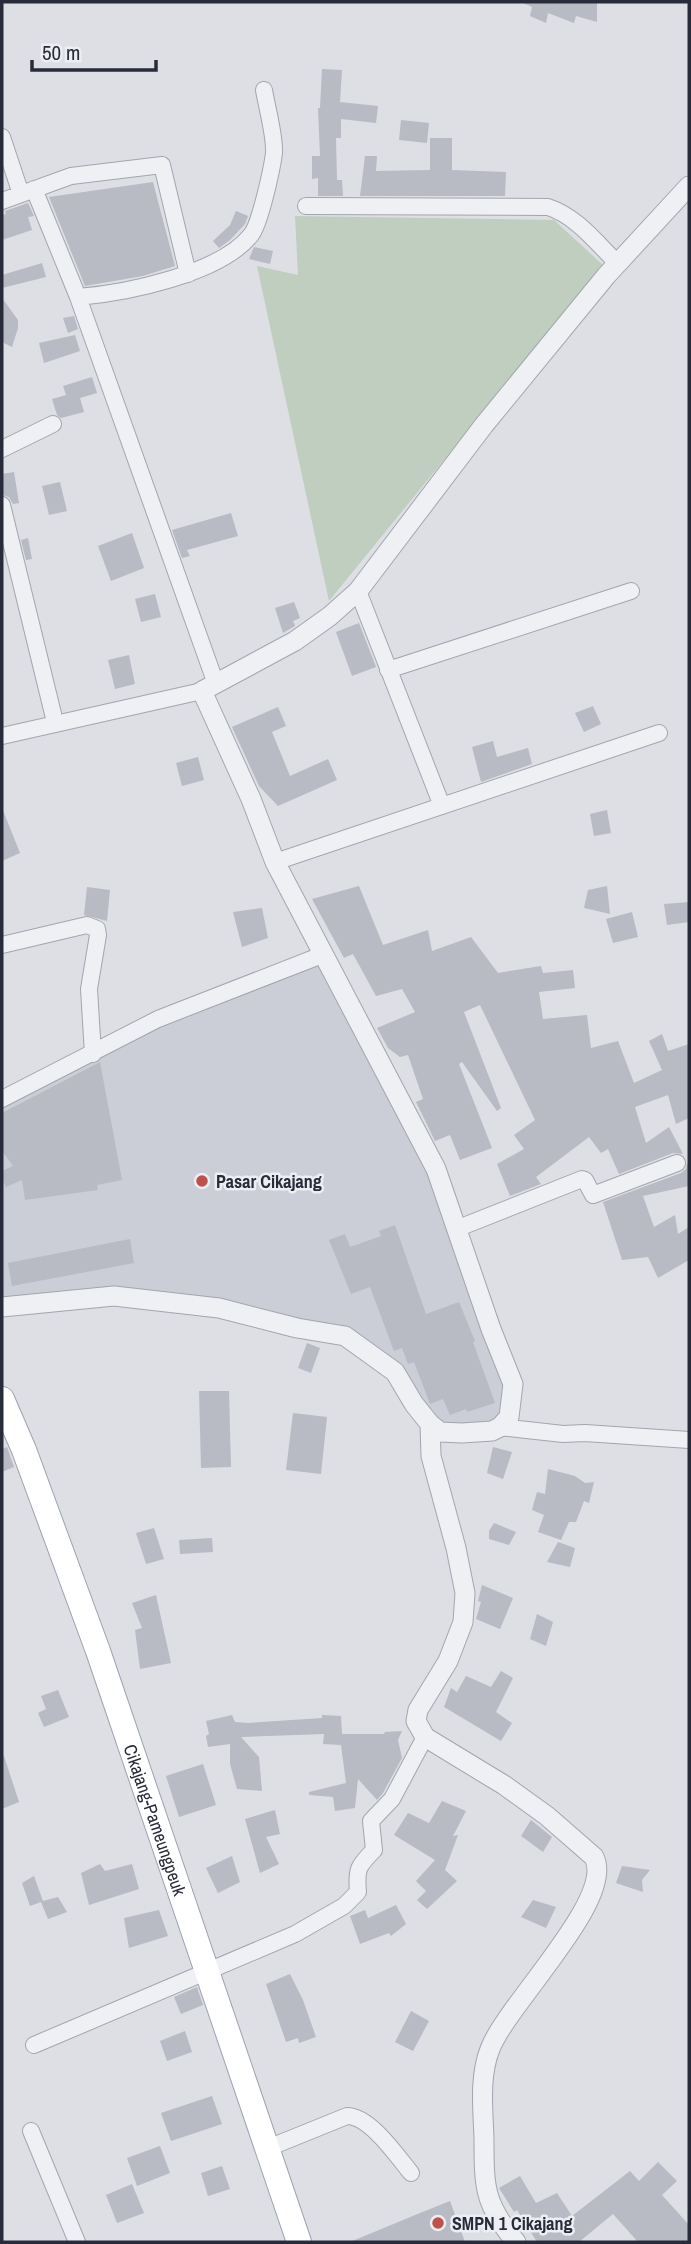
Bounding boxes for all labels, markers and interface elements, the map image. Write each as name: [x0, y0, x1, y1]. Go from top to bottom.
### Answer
scale bar: [32, 28, 156, 72]
text: 50 m: [42, 38, 80, 67]
place label: Pasar Cikajang: [216, 1169, 322, 1194]
marker: Pasar Cikajang: [194, 1173, 210, 1189]
street label: Cikajang-Pameungpeuk: [118, 1741, 193, 1899]
place label: SMPN 1 Cikajang: [452, 2211, 573, 2236]
marker: SMPN 1 Cikajang: [430, 2215, 446, 2231]

